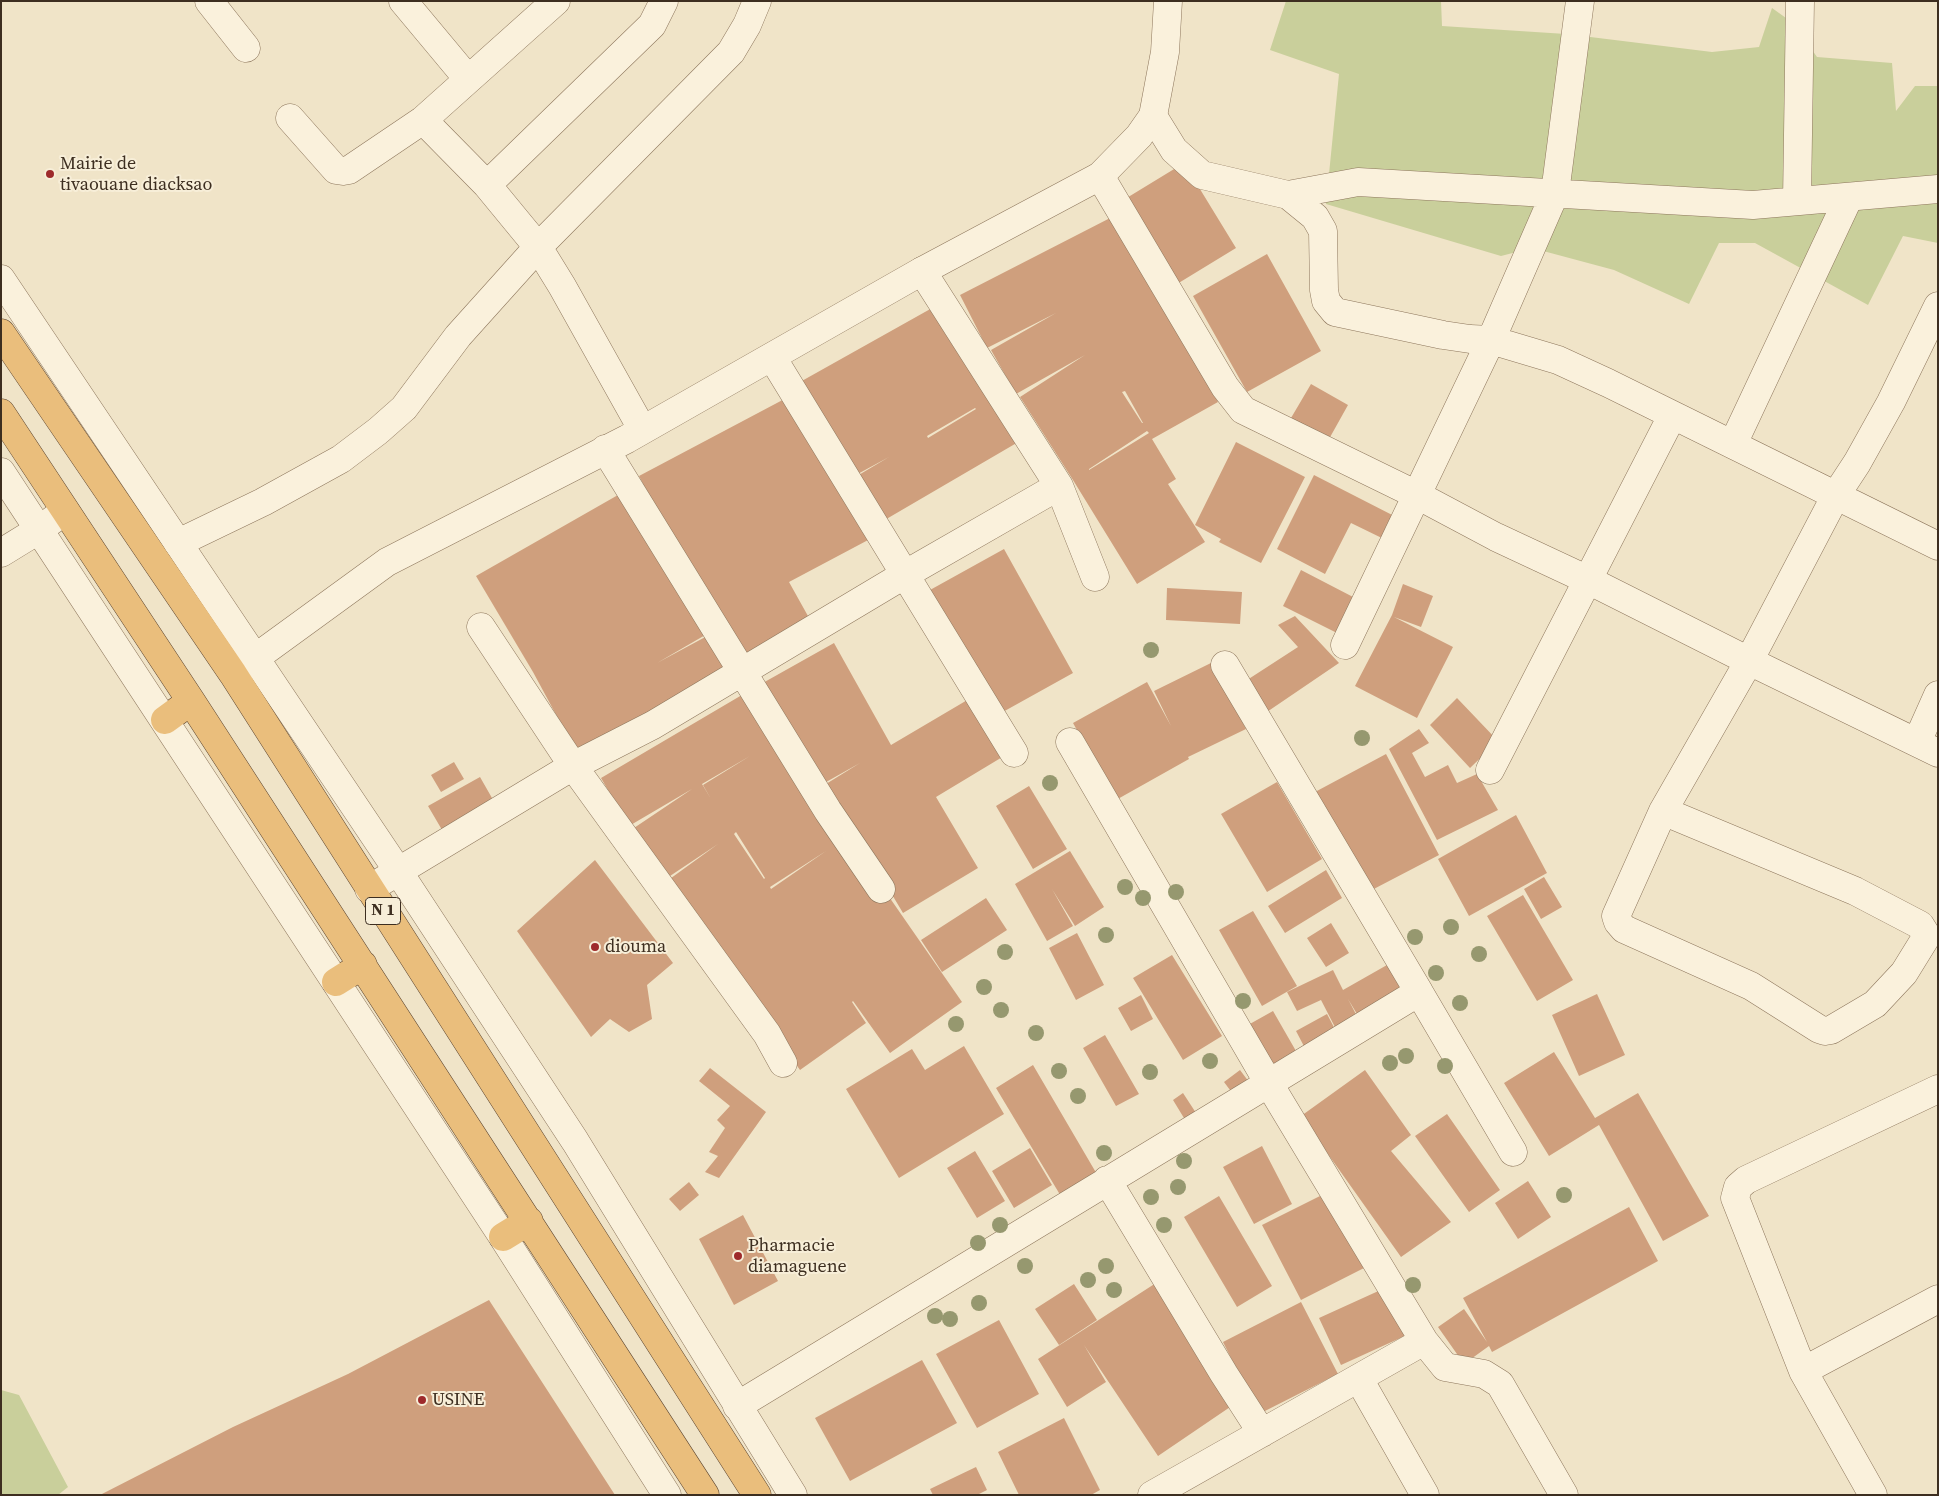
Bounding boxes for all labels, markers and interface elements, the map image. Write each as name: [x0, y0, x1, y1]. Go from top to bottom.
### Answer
place label: Mairie de tivaouane diacksao: [60, 153, 212, 195]
marker: Mairie de tivaouane diacksao: [44, 168, 56, 180]
road number: N 1: [366, 898, 400, 924]
place label: diouma: [605, 936, 666, 958]
marker: diouma: [589, 941, 601, 953]
place label: Pharmacie diamaguene: [748, 1235, 847, 1278]
marker: Pharmacie diamaguene: [732, 1250, 744, 1262]
place label: USINE: [432, 1389, 484, 1411]
marker: USINE: [416, 1394, 428, 1406]

